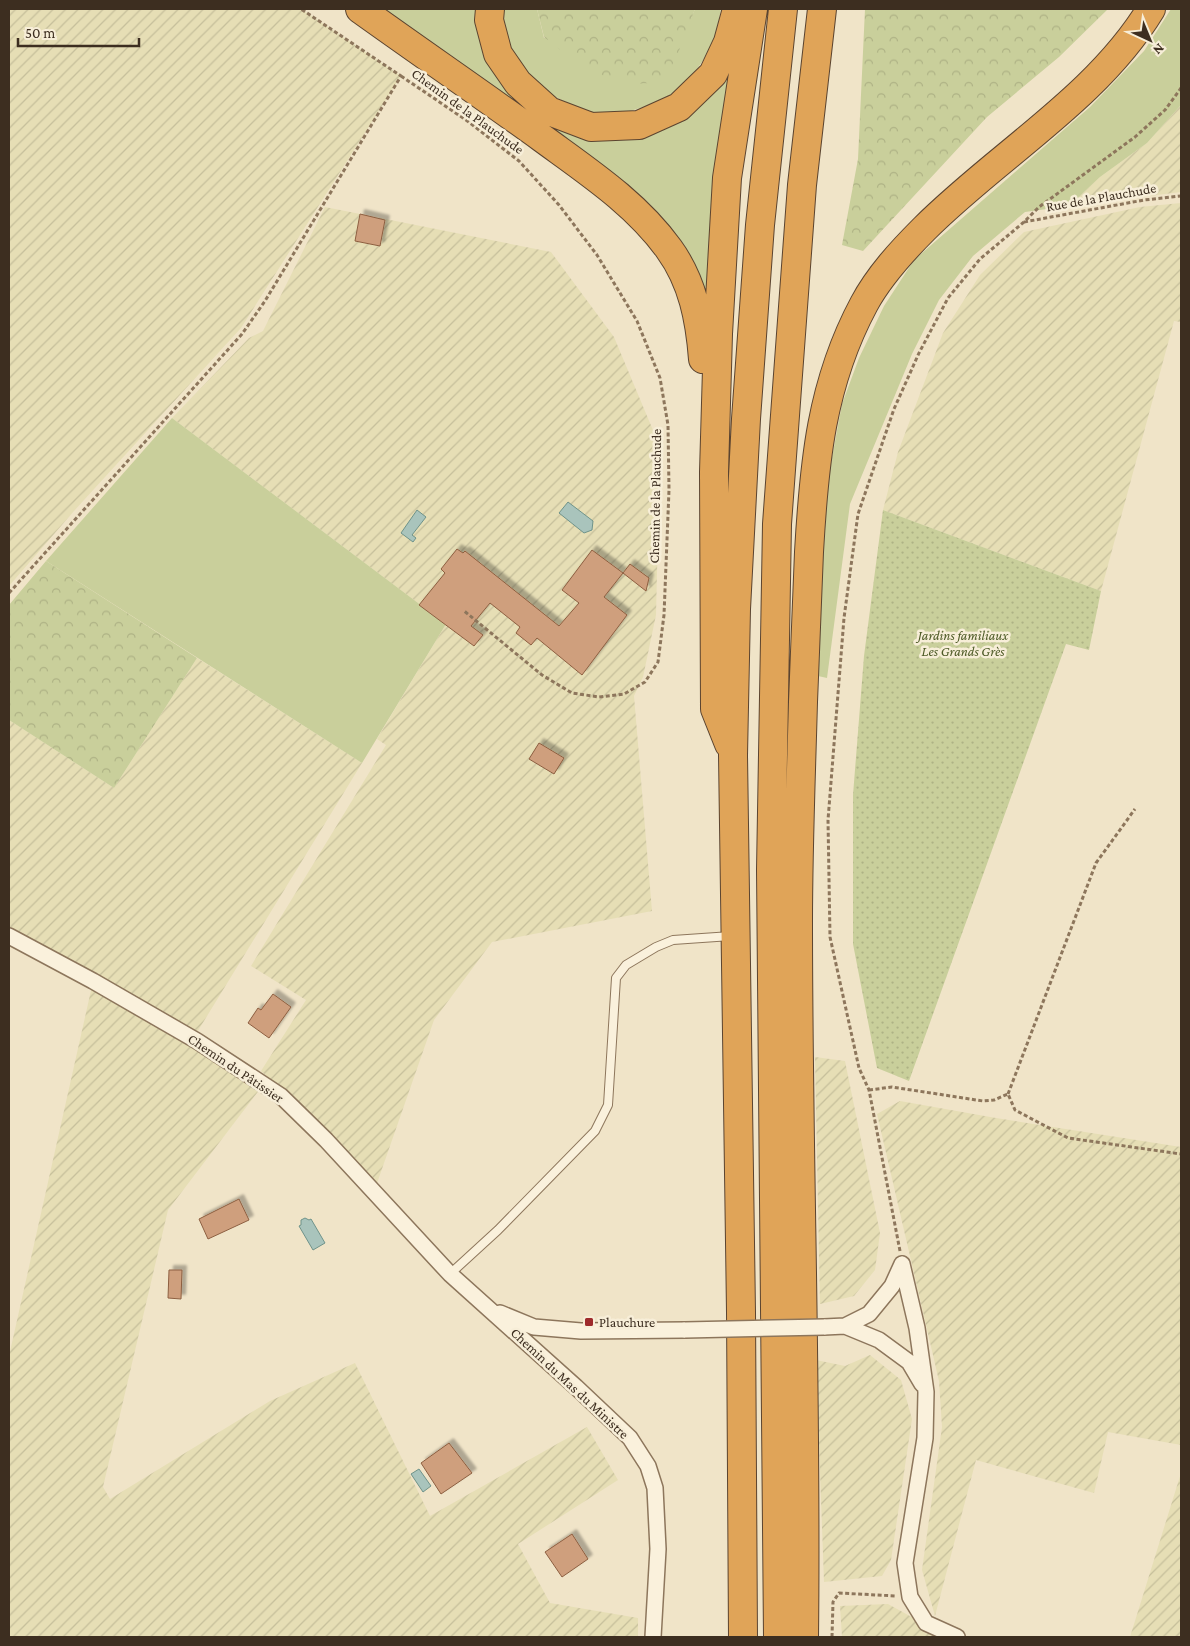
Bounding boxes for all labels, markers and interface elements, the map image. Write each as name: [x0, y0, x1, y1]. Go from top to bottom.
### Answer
scale bar: [18, 15, 139, 47]
north arrow: [1125, 15, 1175, 65]
text: 50 m: [25, 25, 55, 41]
text: N: [1150, 40, 1168, 59]
street label: Chemin de la Plauchude: [409, 65, 527, 157]
street label: Rue de la Plauchude: [1045, 179, 1157, 215]
street label: Chemin de la Plauchude: [646, 428, 664, 564]
park label: Jardins familiaux Les Grands Grès: [915, 627, 1009, 659]
street label: Chemin du Pâtissier: [185, 1030, 287, 1106]
place label: Plauchure: [599, 1314, 655, 1330]
marker: Plauchure: [583, 1316, 595, 1328]
street label: Chemin du Mas du Ministre: [508, 1324, 632, 1442]

